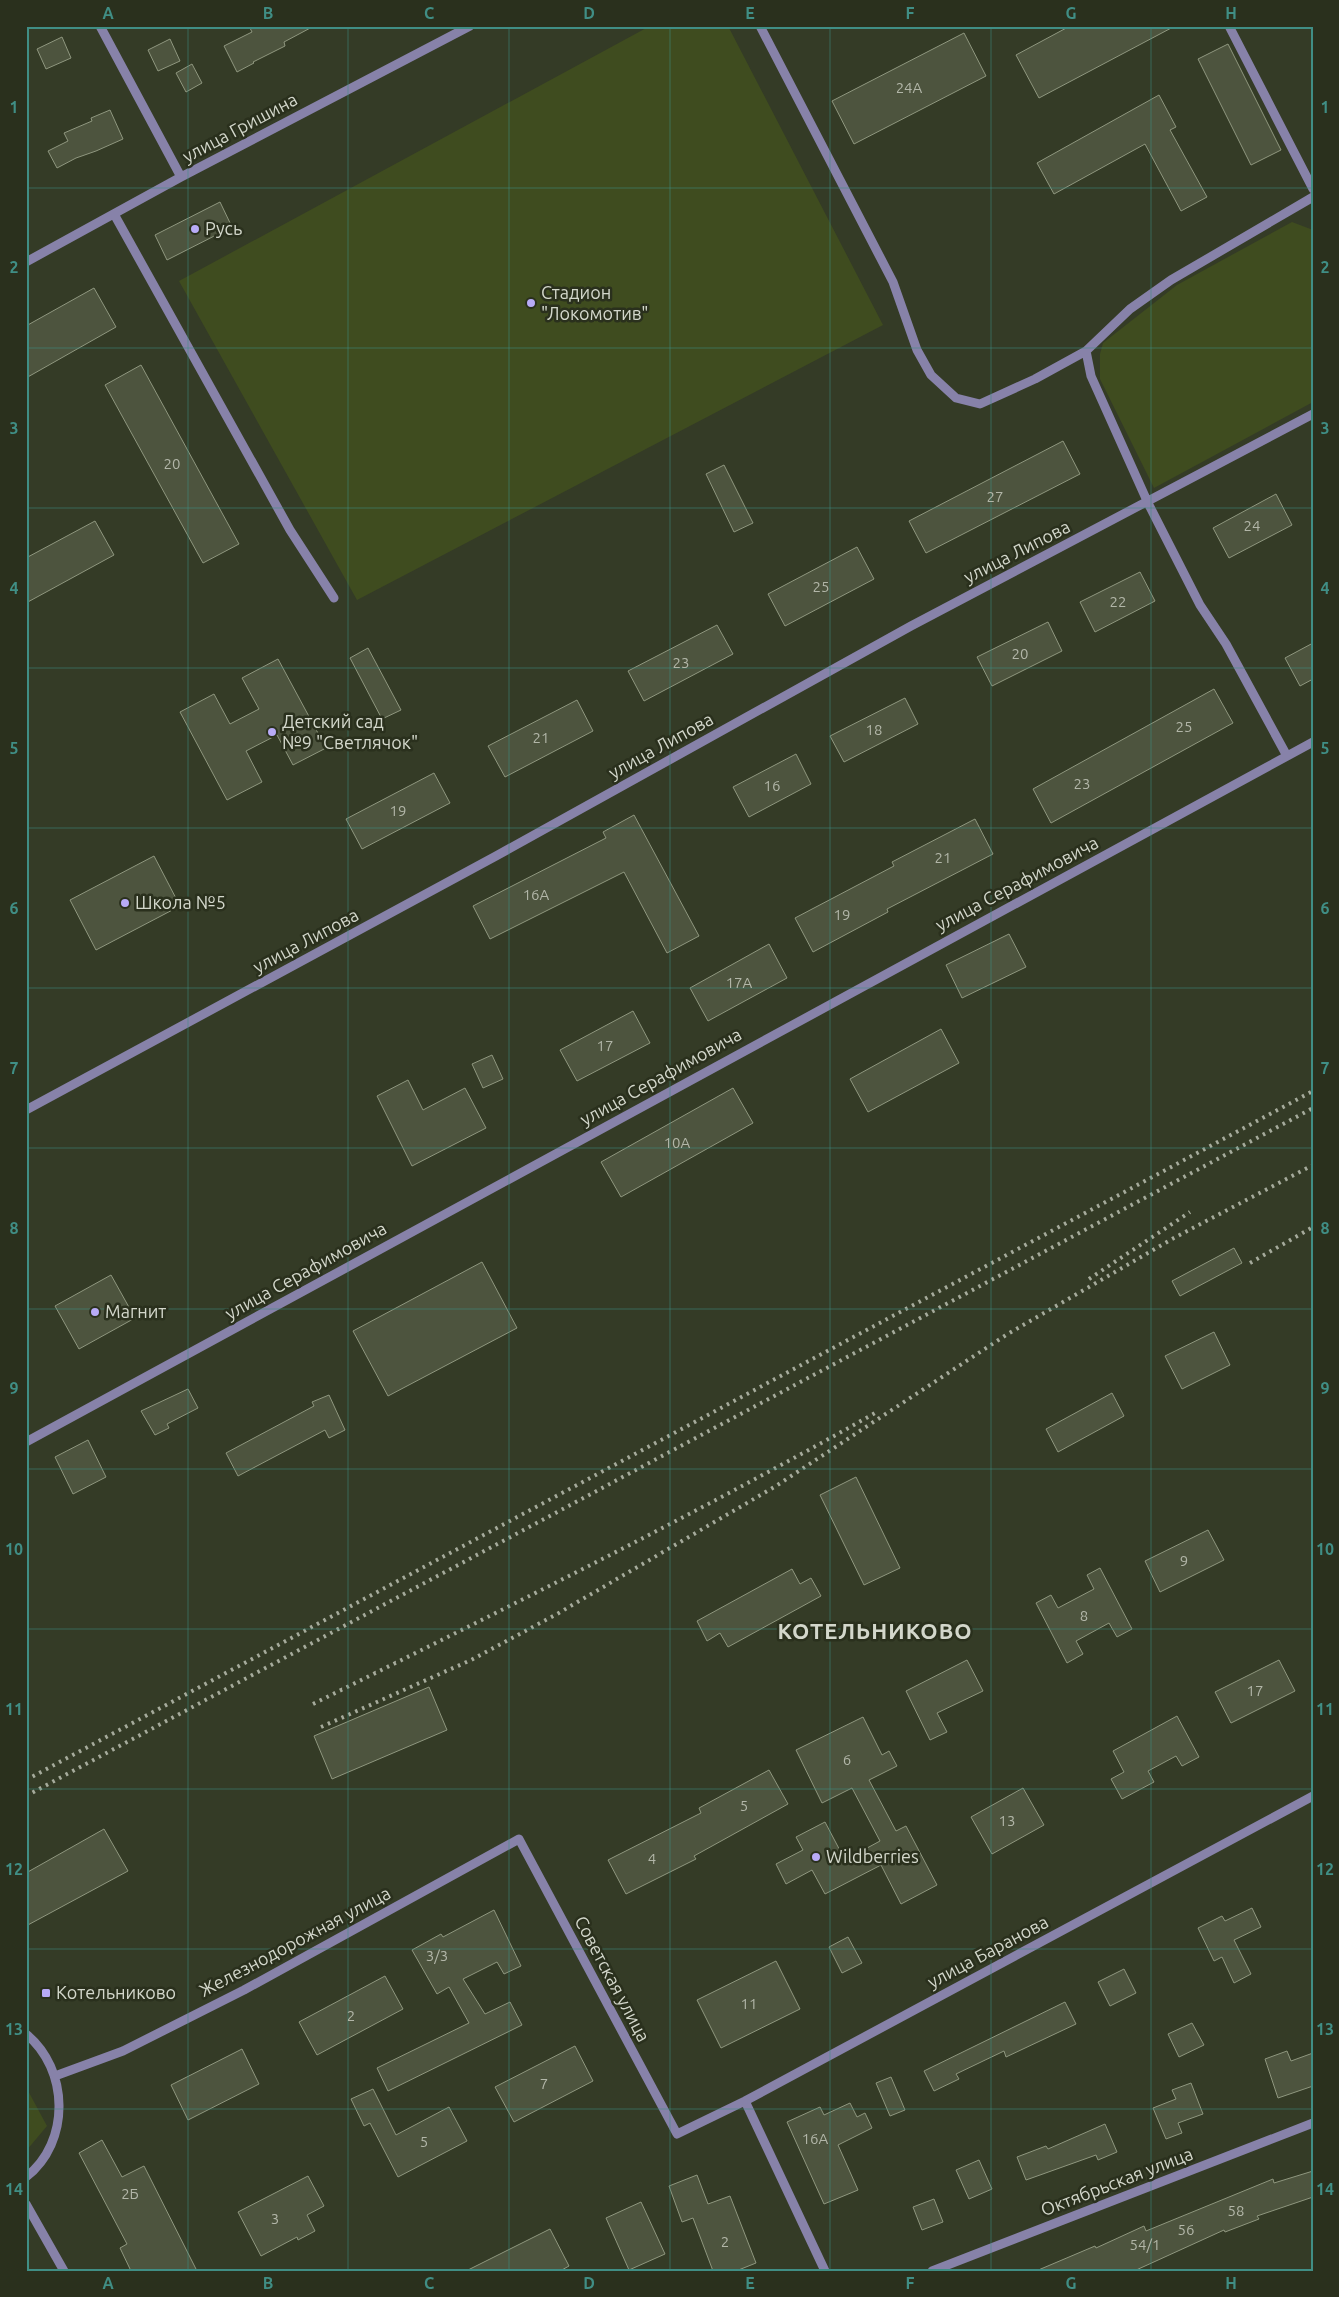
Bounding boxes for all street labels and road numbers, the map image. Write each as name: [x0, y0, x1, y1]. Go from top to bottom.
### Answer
street label: улица Гришина: [179, 88, 300, 166]
street label: улица Липова: [960, 516, 1073, 586]
street label: улица Липова: [605, 708, 716, 782]
street label: улица Серафимовича: [932, 832, 1101, 935]
street label: улица Липова: [249, 904, 362, 976]
street label: улица Серафимовича: [576, 1023, 745, 1129]
street label: улица Серафимовича: [221, 1217, 390, 1323]
street label: Железнодорожная улица: [196, 1882, 393, 2000]
street label: улица Баранова: [924, 1911, 1051, 1991]
street label: Советская улица: [571, 1912, 654, 2045]
street label: Октябрьская улица: [1038, 2143, 1196, 2219]

